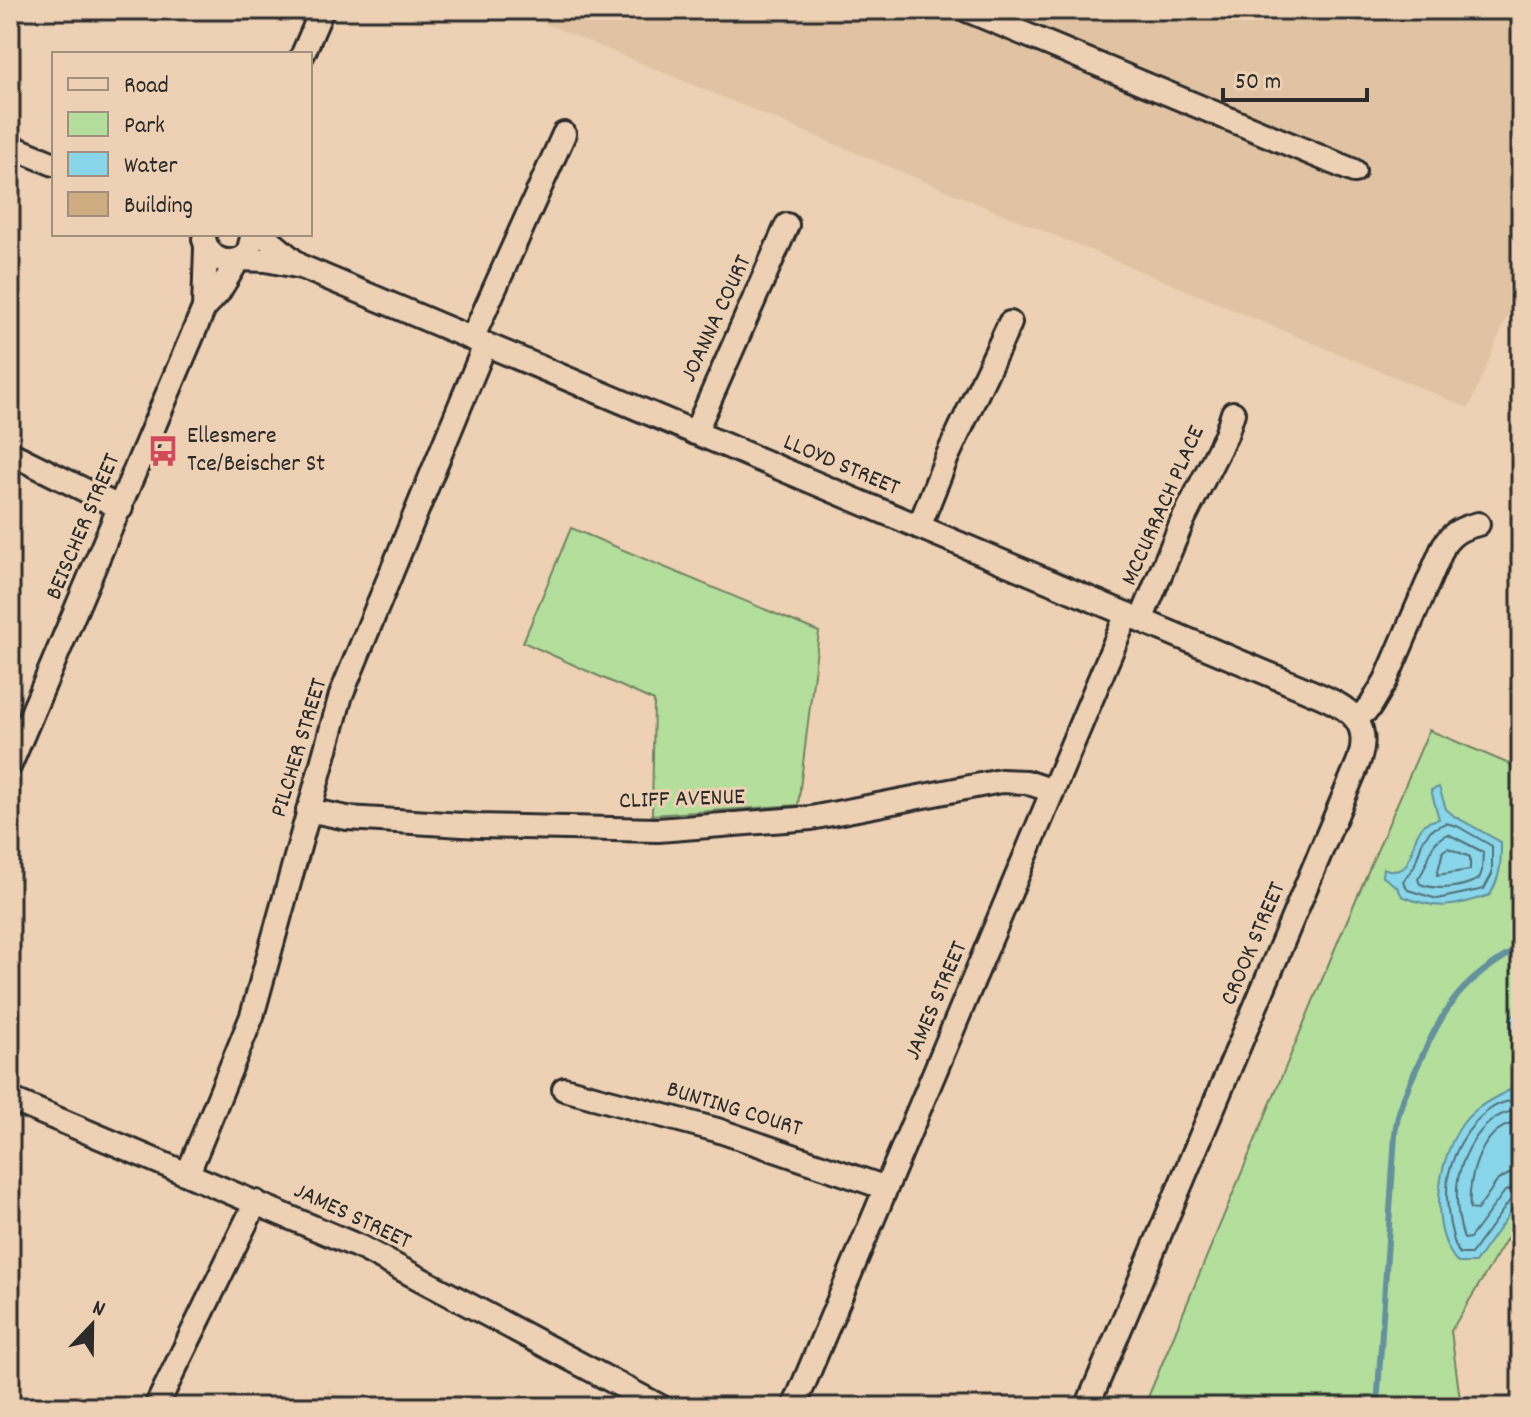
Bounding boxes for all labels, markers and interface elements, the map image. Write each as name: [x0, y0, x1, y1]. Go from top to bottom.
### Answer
legend: [52, 52, 312, 236]
scale bar: [1223, 52, 1367, 102]
text: 50 m: [1235, 66, 1281, 100]
text: Road: [124, 70, 169, 104]
text: Park: [124, 110, 165, 144]
text: Water: [124, 150, 177, 184]
text: Building: [124, 190, 193, 224]
street label: JOANNA COURT: [673, 250, 761, 388]
place label: Ellesmere Tce/Beischer St: [187, 420, 325, 482]
street label: MCCURRACH PLACE: [1113, 420, 1215, 592]
street label: LLOYD STREET: [778, 426, 905, 506]
bus stop icon: Ellesmere Tce/Beischer St: [146, 434, 180, 468]
street label: BEISCHER STREET: [38, 448, 130, 605]
street label: PILCHER STREET: [263, 674, 337, 822]
street label: CLIFF AVENUE: [618, 781, 746, 819]
street label: CROOK STREET: [1213, 877, 1295, 1011]
street label: JAMES STREET: [897, 936, 977, 1066]
street label: BUNTING COURT: [662, 1073, 806, 1147]
street label: JAMES STREET: [288, 1175, 417, 1259]
north arrow: [52, 1285, 132, 1365]
text: N: [87, 1293, 109, 1326]

